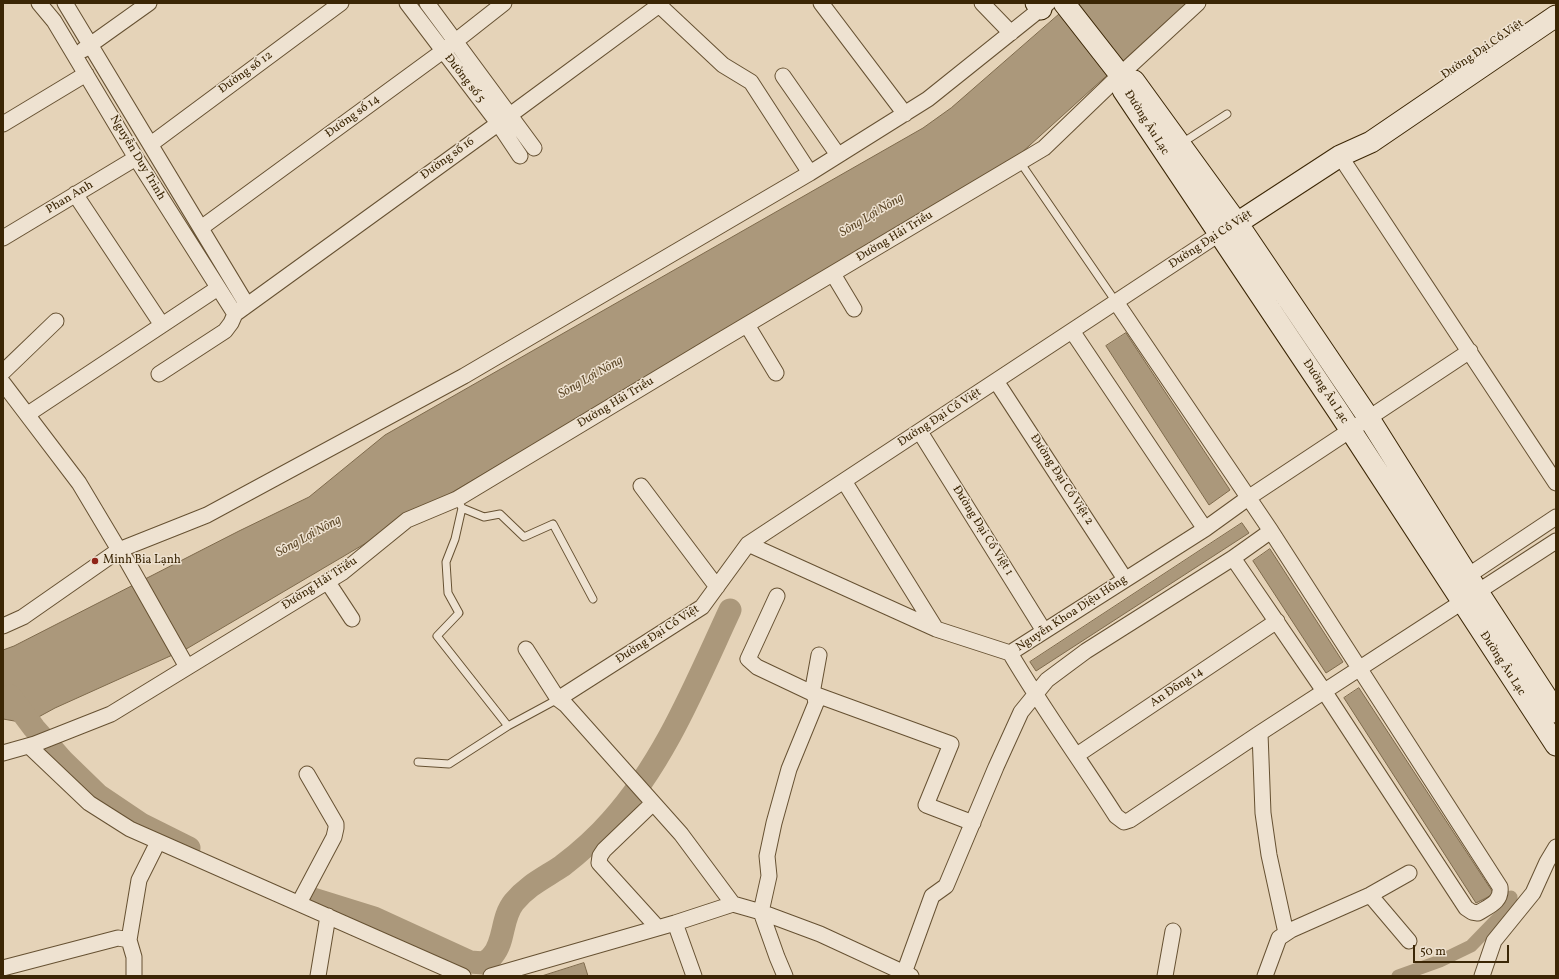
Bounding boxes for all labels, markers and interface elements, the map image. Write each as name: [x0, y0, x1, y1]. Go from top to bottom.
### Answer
street label: Đường Đại Cồ Việt: [1439, 17, 1527, 83]
street label: Đường số 12: [216, 49, 276, 97]
street label: Đường số 5: [441, 52, 487, 106]
street label: Đường Âu Lạc: [1120, 88, 1172, 158]
street label: Đường số 14: [323, 92, 383, 142]
street label: Nguyễn Duy Trinh: [106, 113, 168, 203]
street label: Đường số 16: [418, 135, 478, 183]
street label: Phan Anh: [44, 178, 96, 218]
water label: Sông Lợi Nông: [837, 191, 907, 241]
street label: Đường Hải Triều: [854, 208, 936, 266]
street label: Đường Đại Cồ Việt: [1167, 208, 1255, 272]
water label: Sông Lợi Nông: [556, 353, 626, 403]
street label: Đường Âu Lạc: [1299, 357, 1351, 427]
street label: Đường Hải Triều: [575, 374, 657, 432]
street label: Đường Đại Cồ Việt: [896, 386, 984, 450]
street label: Đường Đại Cồ Việt 2: [1026, 432, 1096, 528]
street label: Đường Đại Cồ Việt 1: [948, 483, 1016, 579]
water label: Sông Lợi Nông: [274, 513, 344, 561]
place label: Minh Bia Lạnh: [103, 554, 181, 568]
street label: Đường Hải Triều: [280, 554, 360, 614]
marker: Minh Bia Lạnh: [90, 556, 100, 566]
street label: Nguyễn Khoa Diệu Hồng: [1014, 573, 1130, 655]
street label: Đường Đại Cồ Việt: [614, 603, 702, 667]
street label: Đường Âu Lạc: [1476, 629, 1528, 699]
street label: An Đông 14: [1148, 665, 1206, 711]
scale bar: [1415, 937, 1511, 963]
text: 50 m: [1420, 944, 1446, 960]

